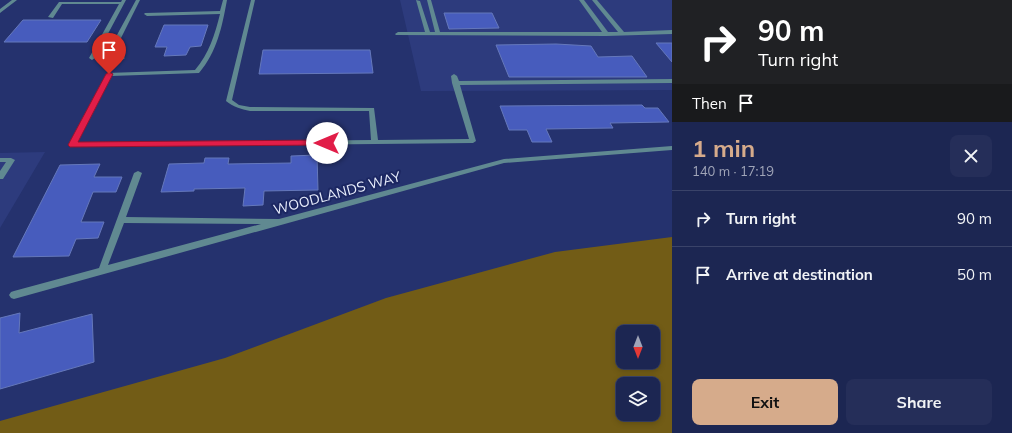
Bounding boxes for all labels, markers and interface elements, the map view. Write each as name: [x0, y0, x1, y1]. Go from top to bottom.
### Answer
text: 90 m: [758, 13, 824, 48]
icon: right: [692, 16, 744, 68]
pin: [92, 33, 126, 74]
icon: arrive: [98, 39, 120, 61]
text: Turn right: [758, 48, 838, 71]
icon: arrive: [735, 92, 757, 114]
text: Then: [692, 94, 727, 113]
position arrow: [306, 122, 348, 164]
text: 1 min: [692, 133, 755, 163]
button: close: [950, 135, 992, 177]
text: 140 m · 17:19: [692, 163, 774, 179]
street label: WOODLANDS WAY: [271, 167, 403, 219]
icon: right: [692, 208, 714, 230]
text: Turn right: [726, 209, 796, 228]
text: 90 m: [957, 209, 992, 228]
icon: arrive: [692, 264, 714, 286]
text: Arrive at destination: [726, 265, 873, 284]
text: 50 m: [957, 265, 992, 284]
north arrow: [616, 325, 660, 369]
map controls: [616, 325, 660, 421]
button: layers: [616, 377, 660, 421]
button: Exit: [692, 379, 838, 425]
button: Share: [846, 379, 992, 425]

